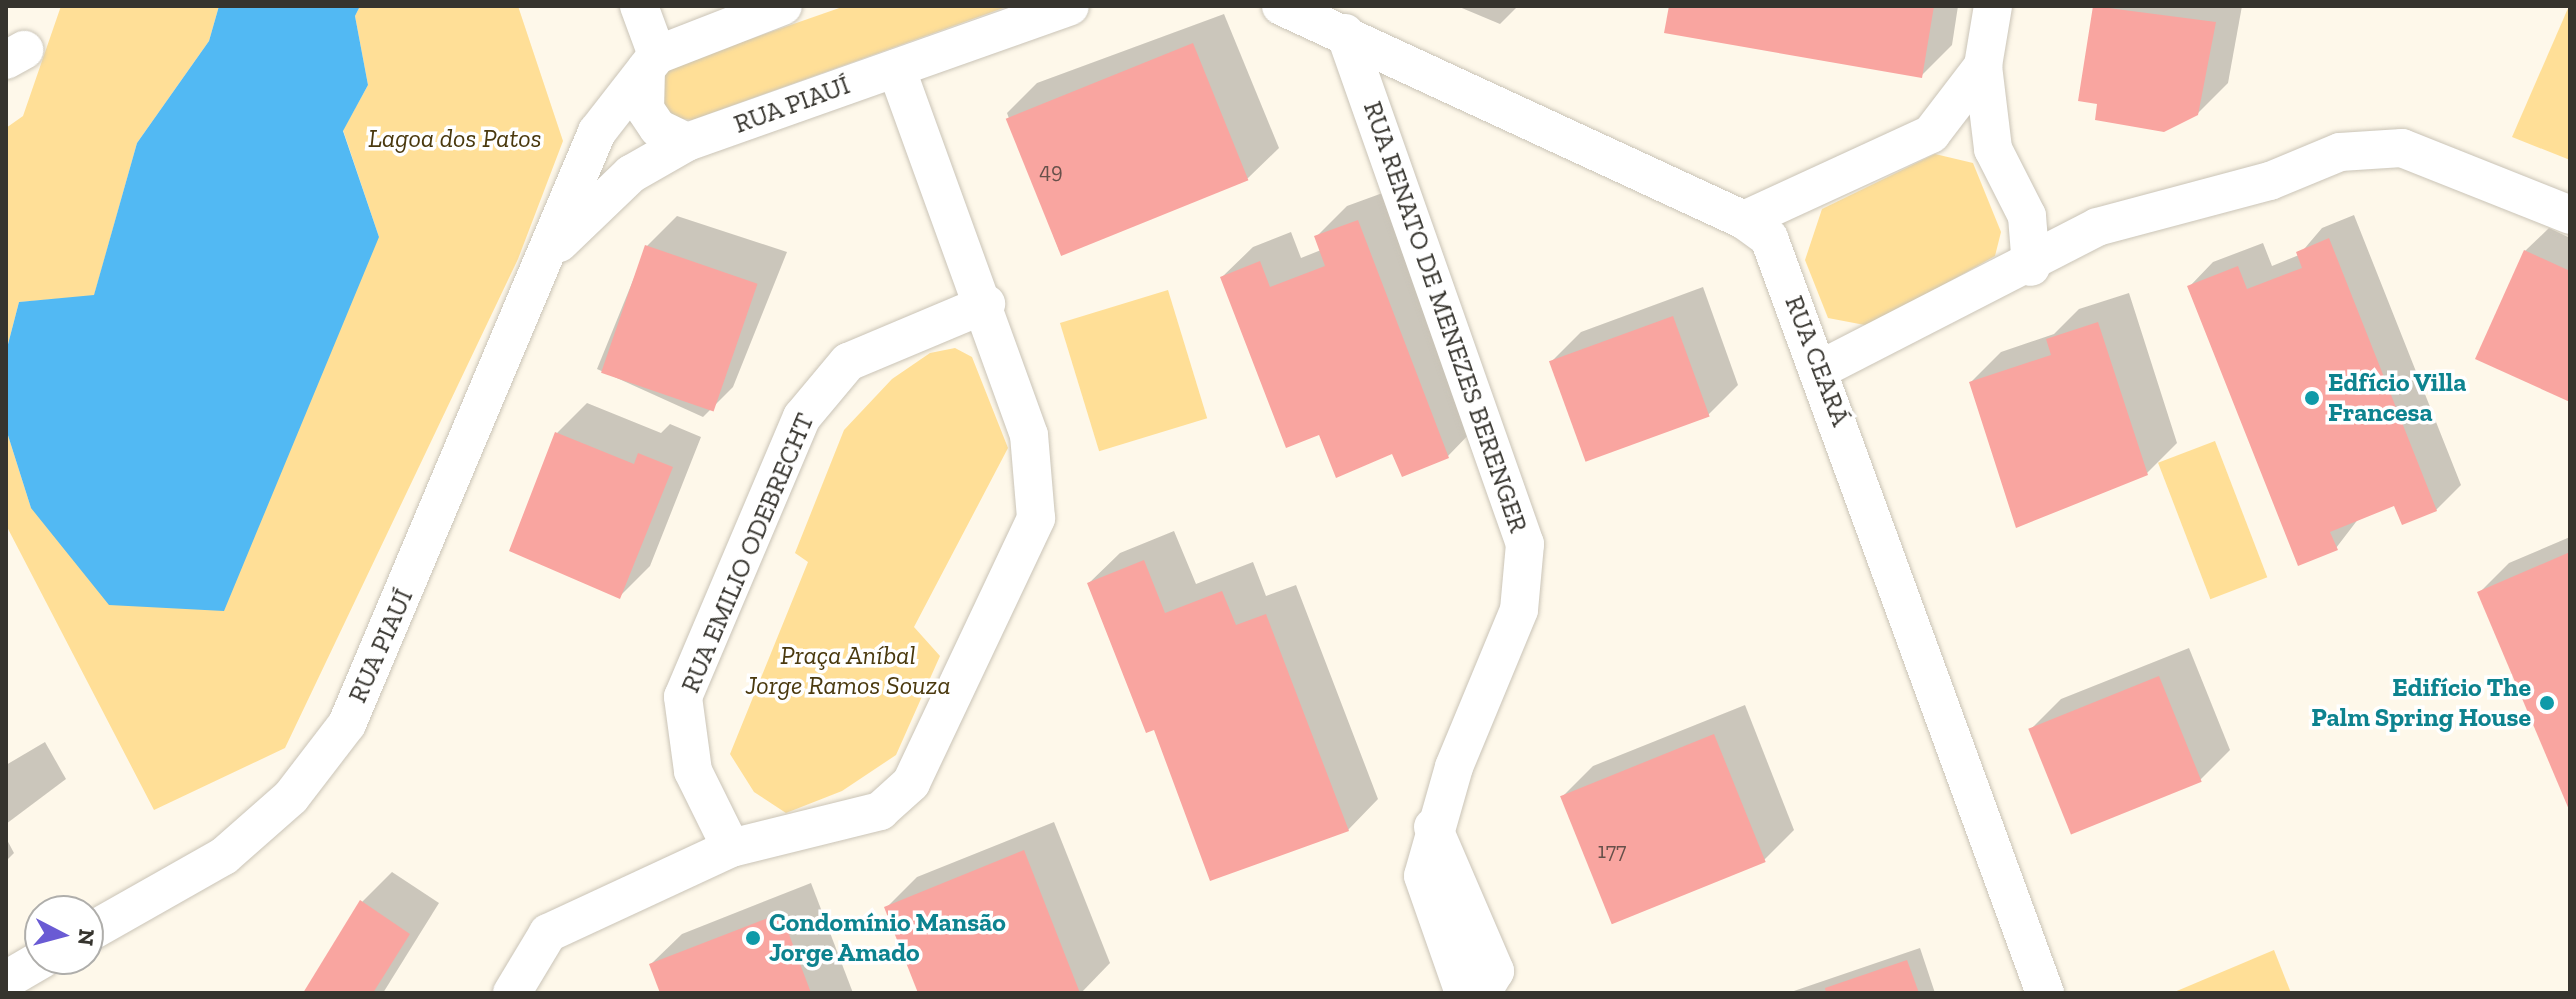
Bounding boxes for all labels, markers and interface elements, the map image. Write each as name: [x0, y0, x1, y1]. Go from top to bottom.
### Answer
street label: RUA PIAUÍ: [729, 70, 855, 140]
street label: RUA RENATO DE MENEZES BERENGER: [1356, 97, 1534, 537]
park label: Lagoa dos Patos: [368, 123, 542, 155]
house number: 49: [1039, 158, 1063, 184]
street label: RUA CEARÁ: [1778, 291, 1856, 431]
place label: Edfício Villa Francesa: [2328, 367, 2467, 428]
marker: Edfício Villa Francesa: [2303, 389, 2321, 407]
street label: RUA EMILIO ODEBRECHT: [675, 408, 821, 698]
street label: RUA PIAUÍ: [342, 584, 420, 708]
park label: Praça Aníbal Jorge Ramos Souza: [745, 640, 951, 702]
place label: Edifício The Palm Spring House: [2311, 672, 2531, 734]
marker: Edifício The Palm Spring House: [2538, 694, 2556, 712]
house number: 177: [1598, 838, 1626, 864]
north arrow: [24, 895, 104, 975]
place label: Condomínio Mansão Jorge Amado: [769, 907, 1006, 968]
text: N: [72, 928, 101, 947]
marker: Condomínio Mansão Jorge Amado: [744, 929, 762, 947]

